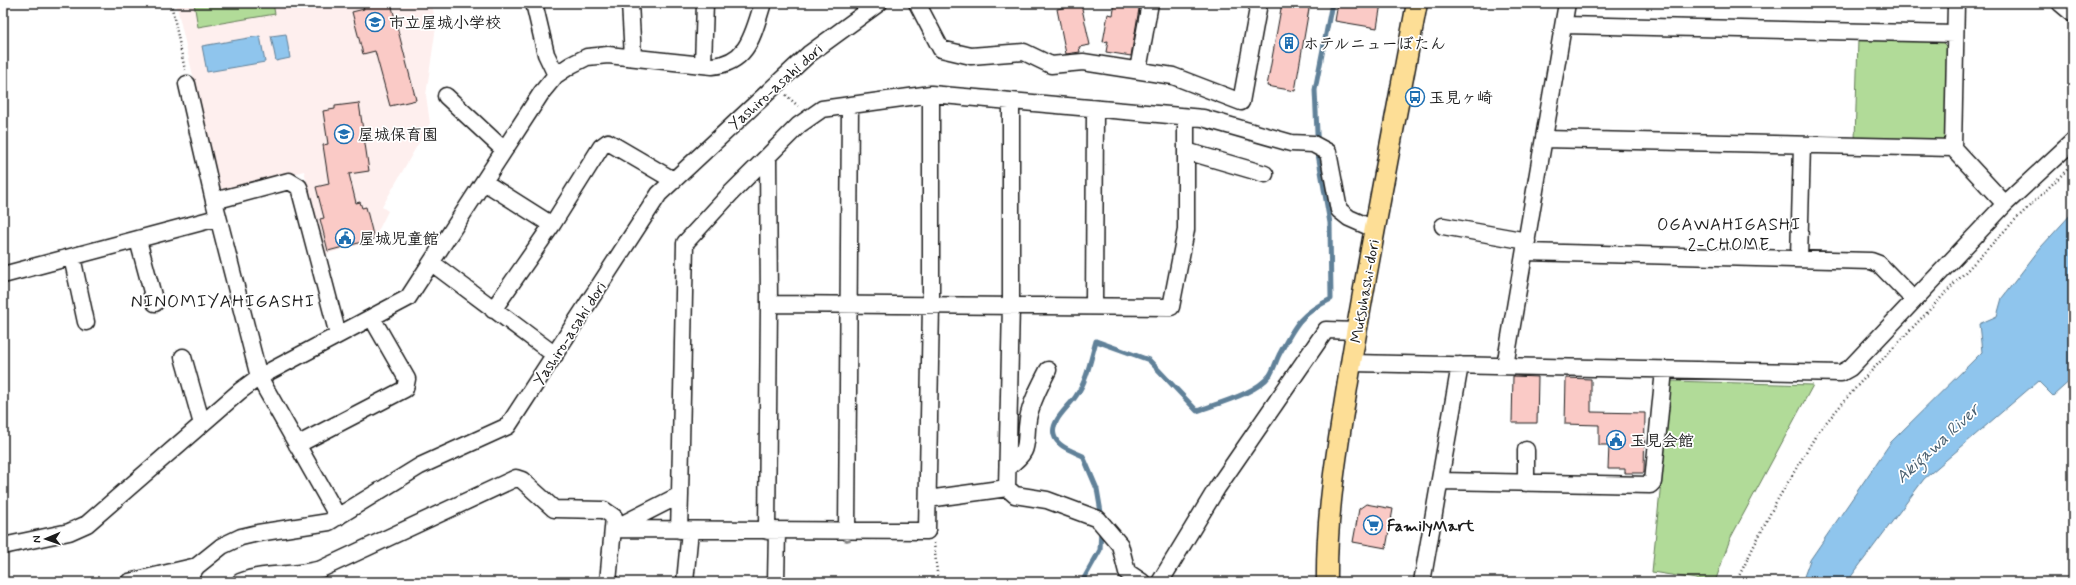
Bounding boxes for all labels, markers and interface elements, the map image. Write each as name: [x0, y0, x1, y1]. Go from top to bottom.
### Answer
school or university icon: 市立屋城小学校: [364, 11, 386, 33]
place label: 市立屋城小学校: [389, 13, 501, 34]
building icon: ホテルニューぼたん: [1278, 32, 1300, 54]
place label: ホテルニューぼたん: [1303, 34, 1446, 55]
street label: Yashiro-asahi dori: [724, 39, 828, 135]
bus stop icon: 玉見ヶ崎: [1404, 86, 1426, 108]
place label: 玉見ヶ崎: [1429, 88, 1493, 109]
school or university icon: 屋城保育園: [333, 123, 355, 145]
place label: 屋城保育園: [358, 125, 438, 146]
district label: OGAWAHIGASHI 2-CHOME: [1657, 214, 1801, 256]
public building icon: 屋城児童館: [334, 227, 356, 249]
place label: 屋城児童館: [359, 229, 439, 250]
street label: Mutsuhashi-dori: [1346, 238, 1385, 345]
street label: Yashiro-asahi dori: [529, 278, 612, 390]
district label: NINOMIYAHIGASHI: [131, 290, 315, 314]
water label: Akigawa River: [1891, 397, 1988, 490]
public building icon: 玉見会館: [1605, 429, 1627, 451]
place label: 玉見会館: [1630, 431, 1694, 452]
supermarket icon: FamilyMart: [1362, 514, 1384, 536]
place label: FamilyMart: [1387, 516, 1475, 537]
north arrow: [26, 519, 66, 559]
text: N: [30, 535, 44, 543]

